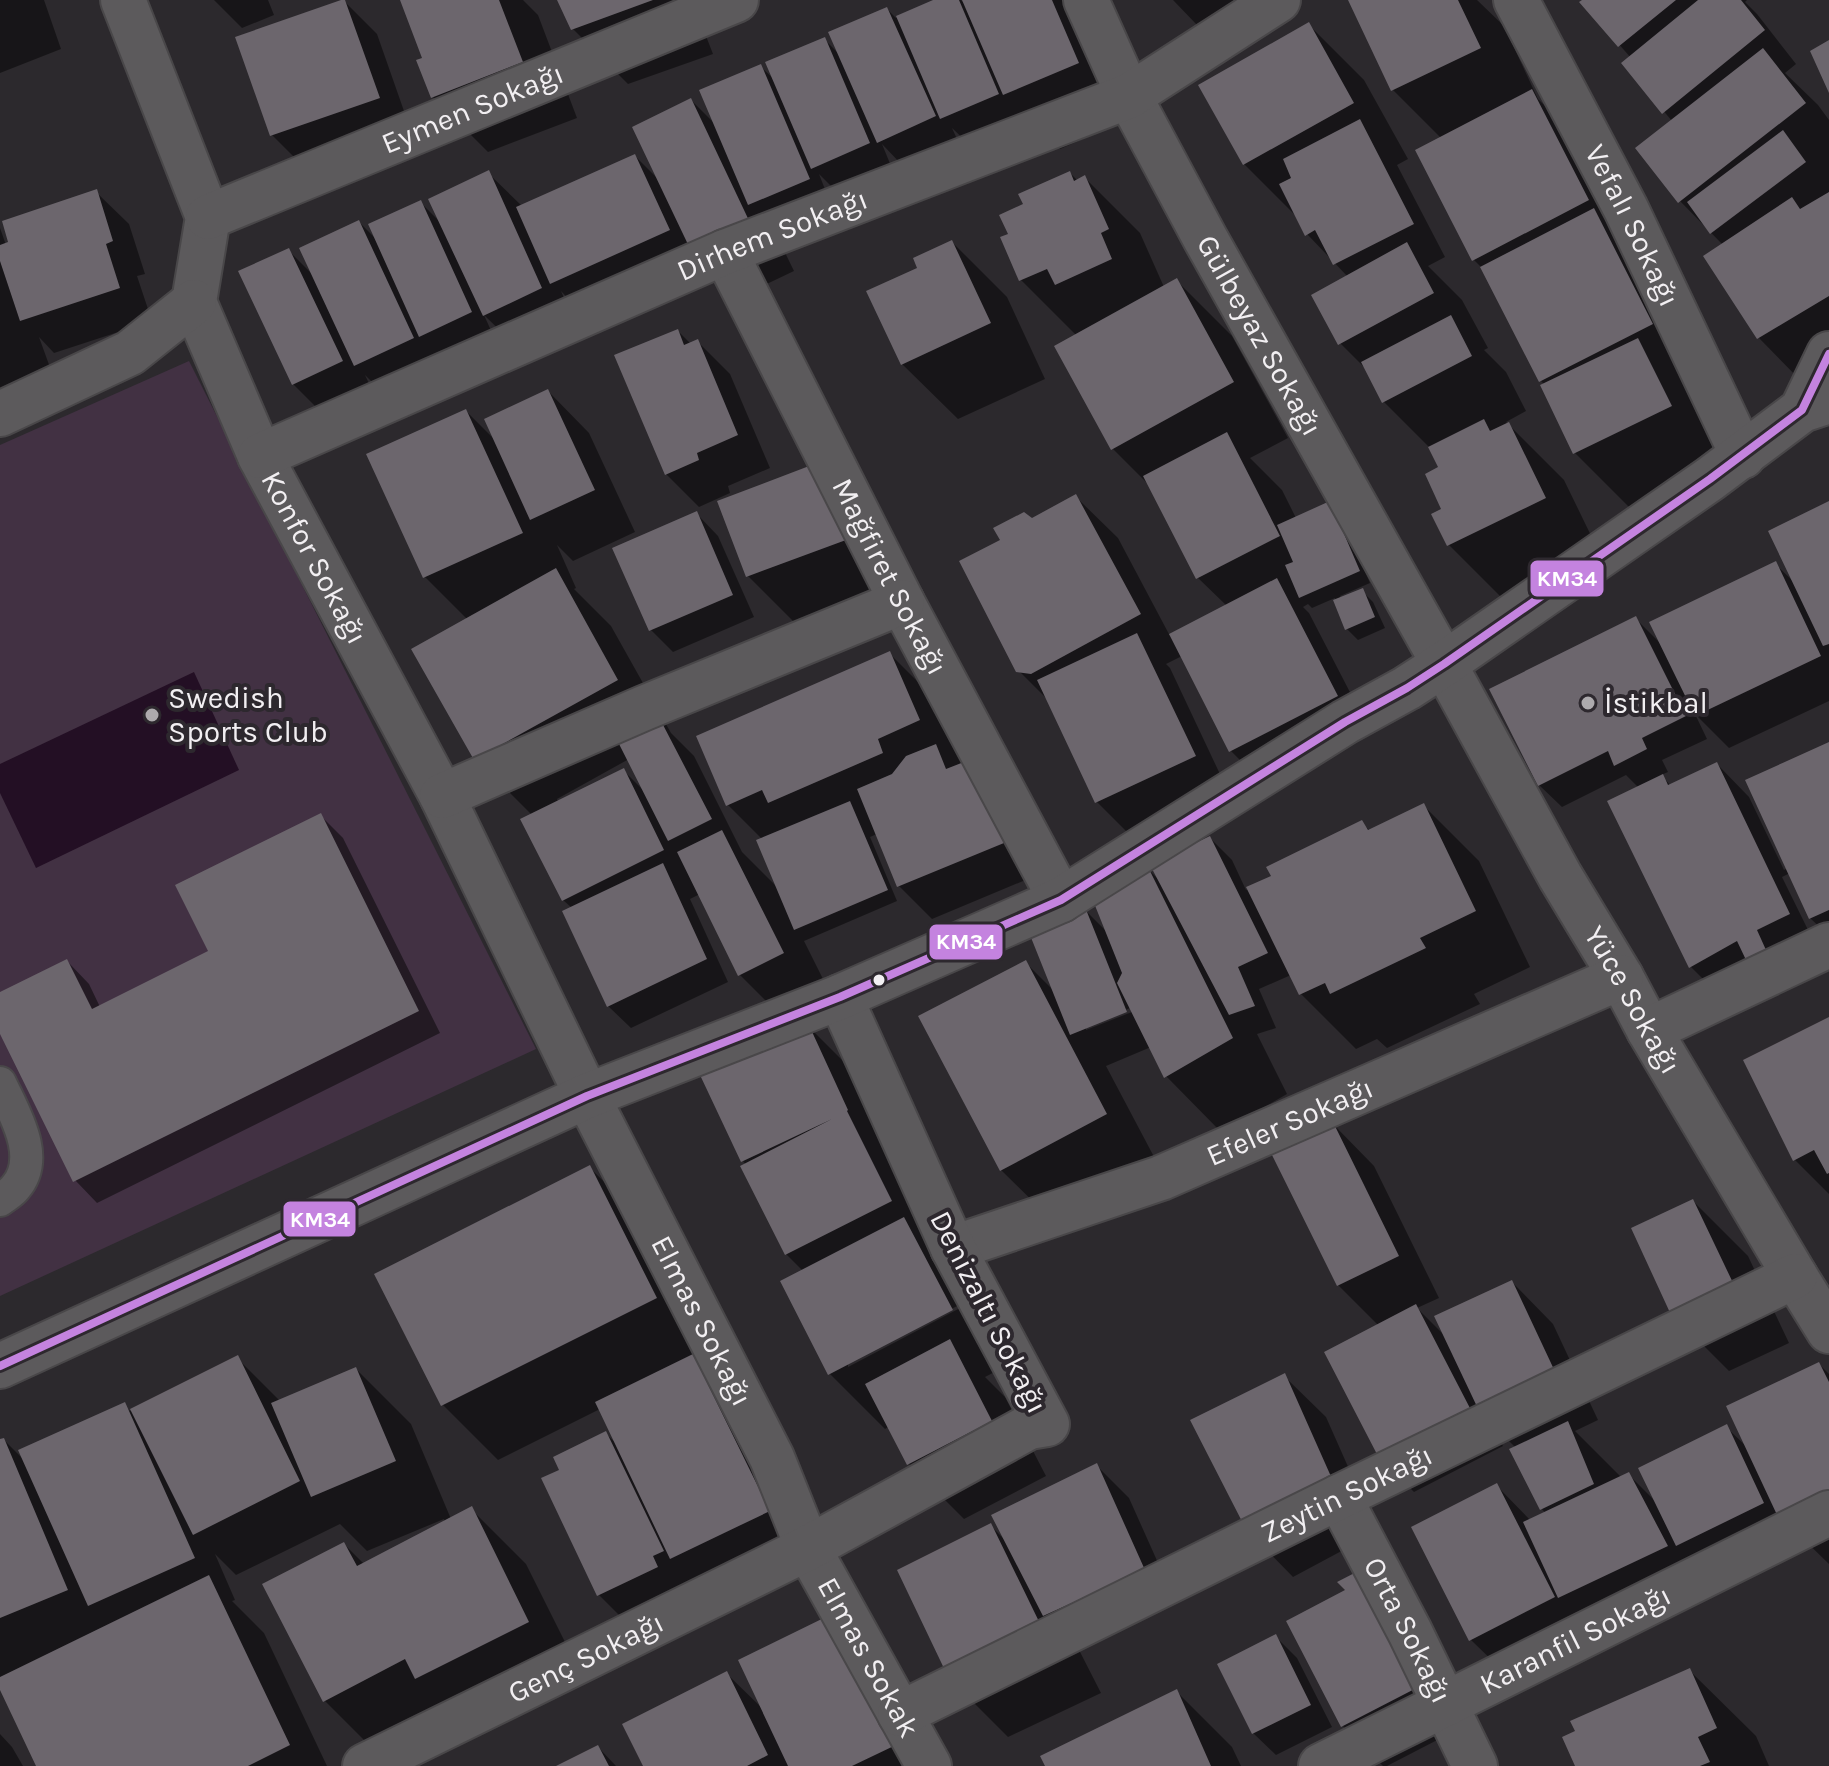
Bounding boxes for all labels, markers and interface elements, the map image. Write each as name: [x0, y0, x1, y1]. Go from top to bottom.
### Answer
street label: Eymen Sokağı: [376, 55, 569, 162]
street label: Vefalı Sokağı: [1577, 138, 1688, 313]
street label: Dirhem Sokağı: [671, 181, 873, 289]
street label: Gülbeyaz Sokağı: [1189, 229, 1330, 442]
street label: Konfor Sokağı: [253, 465, 375, 650]
street label: Mağfiret Sokağı: [824, 472, 956, 681]
line badge: KM34: [1529, 559, 1605, 598]
text: KM34: [1537, 566, 1597, 592]
place label: Swedish Sports Club: [168, 680, 328, 750]
place label: İstikbal: [1604, 685, 1708, 721]
marker: İstikbal: [1579, 694, 1597, 712]
marker: Swedish Sports Club: [143, 706, 161, 724]
street label: Yüce Sokağı: [1576, 919, 1689, 1080]
line badge: KM34: [928, 923, 1004, 961]
text: KM34: [936, 929, 996, 955]
unlabelled marker: [871, 972, 887, 988]
street label: Efeler Sokağı: [1201, 1070, 1379, 1174]
line badge: KM34: [282, 1200, 357, 1238]
street label: Denizaltı Sokağı: [922, 1205, 1056, 1419]
text: KM34: [290, 1207, 350, 1233]
street label: Elmas Sokağı: [643, 1229, 760, 1412]
street label: Zeytin Sokağı: [1255, 1437, 1438, 1551]
street label: Orta Sokağı: [1356, 1551, 1460, 1709]
street label: Elmas Sokak: [810, 1571, 927, 1744]
street label: Karanfil Sokağı: [1474, 1577, 1677, 1702]
street label: Genç Sokağı: [502, 1604, 670, 1711]

